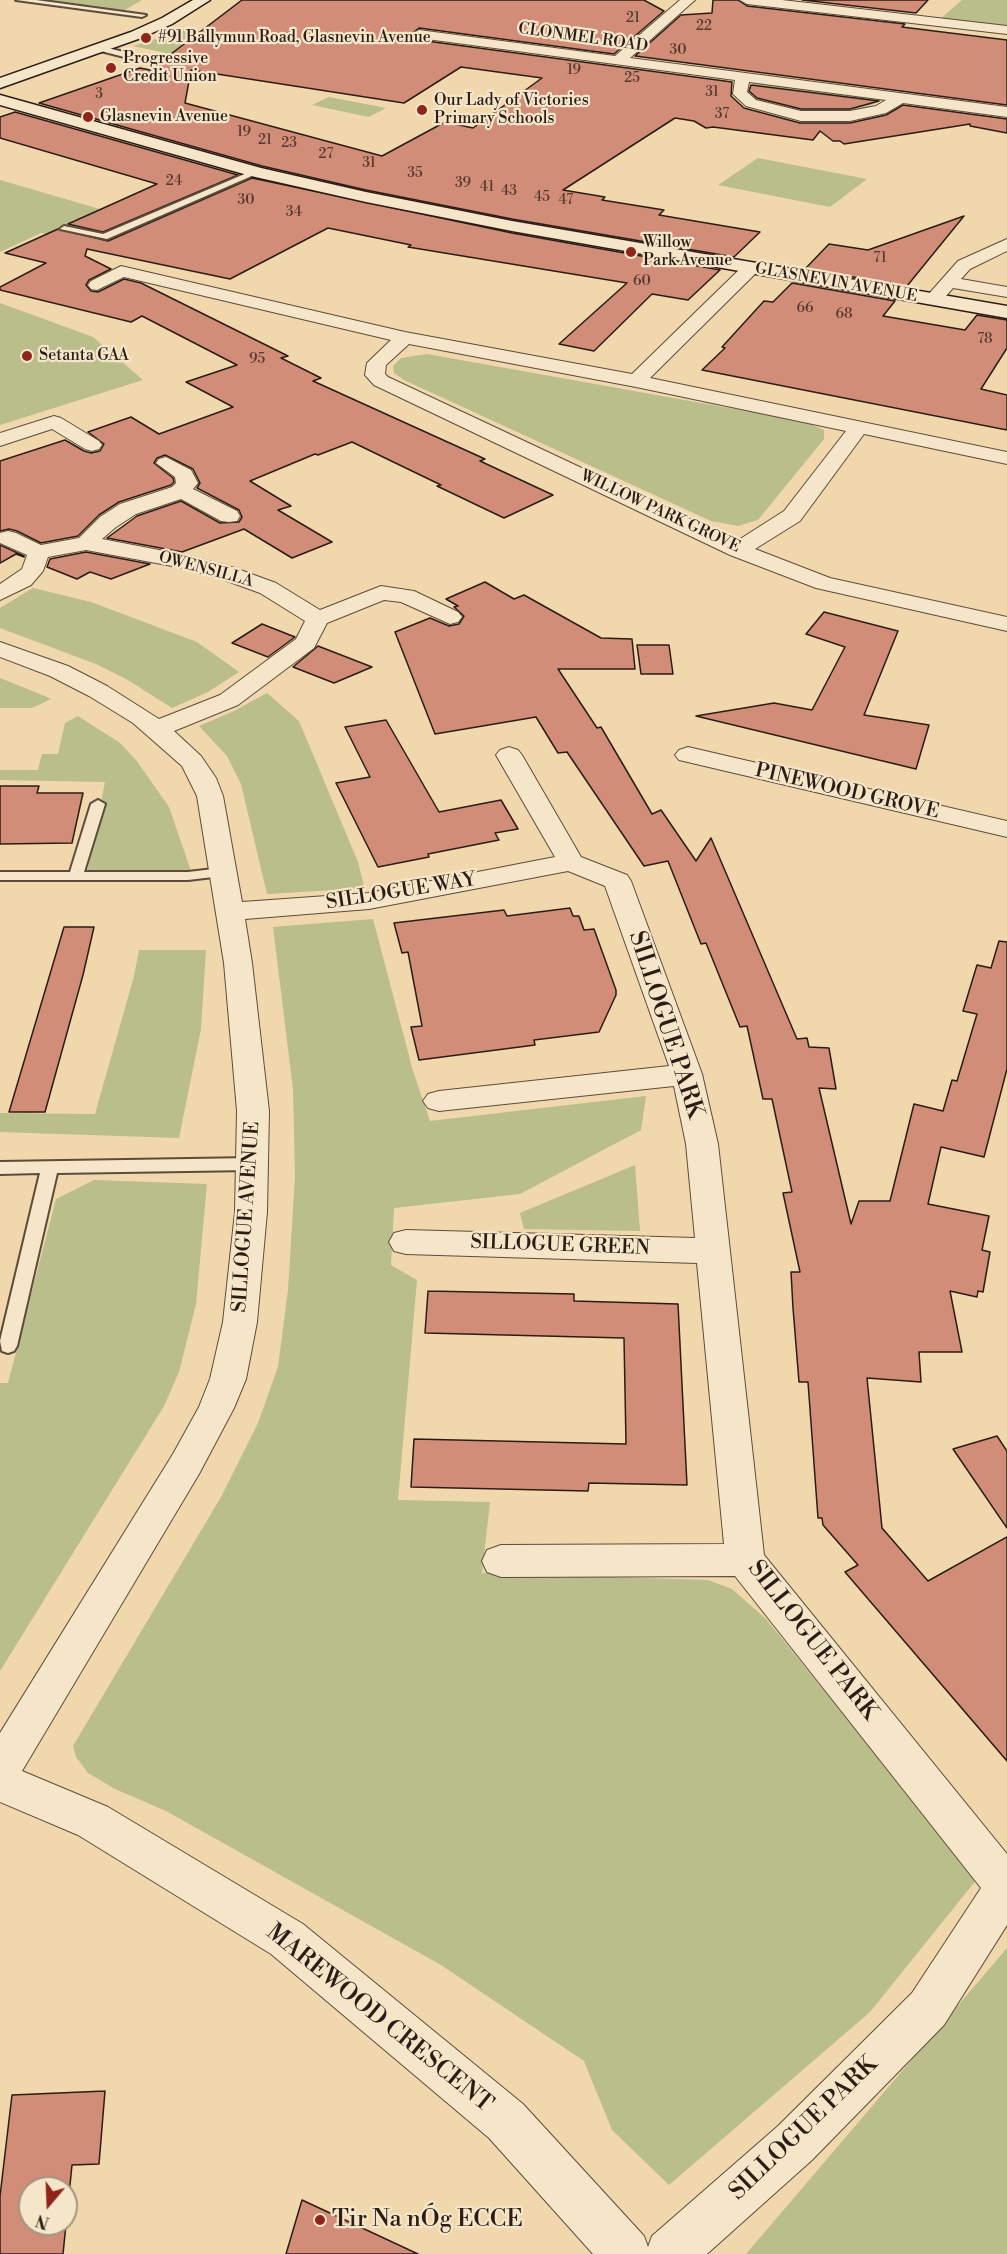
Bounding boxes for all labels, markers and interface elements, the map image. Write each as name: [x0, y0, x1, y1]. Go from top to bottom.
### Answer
house number: 21: [626, 11, 640, 27]
street label: CLONMEL ROAD: [517, 19, 649, 57]
house number: 22: [696, 19, 712, 35]
place label: #91 Ballymun Road, Glasnevin Avenue: [158, 28, 431, 48]
marker: #91 Ballymun Road, Glasnevin Avenue: [139, 31, 153, 45]
house number: 30: [669, 43, 687, 59]
place label: Progressive Credit Union: [123, 49, 217, 87]
marker: Progressive Credit Union: [104, 61, 118, 75]
house number: 19: [567, 63, 581, 79]
house number: 25: [624, 71, 640, 87]
house number: 31: [705, 85, 719, 101]
house number: 3: [95, 87, 103, 103]
place label: Our Lady of Victories Primary Schools: [434, 91, 589, 129]
marker: Our Lady of Victories Primary Schools: [415, 103, 429, 117]
place label: Glasnevin Avenue: [100, 107, 228, 127]
house number: 37: [715, 107, 729, 123]
marker: Glasnevin Avenue: [81, 110, 95, 124]
house number: 19: [237, 125, 251, 141]
house number: 21: [258, 133, 272, 149]
house number: 23: [281, 136, 297, 152]
house number: 27: [319, 147, 333, 163]
house number: 31: [362, 156, 376, 172]
house number: 35: [407, 166, 423, 182]
house number: 24: [166, 174, 182, 190]
house number: 39: [455, 176, 471, 192]
house number: 41: [480, 180, 494, 196]
house number: 43: [501, 184, 517, 200]
house number: 45: [534, 190, 550, 206]
house number: 30: [237, 193, 255, 209]
house number: 47: [559, 193, 573, 209]
house number: 34: [286, 205, 302, 221]
place label: Willow Park Avenue: [643, 233, 732, 271]
marker: Willow Park Avenue: [624, 245, 638, 259]
house number: 71: [873, 251, 887, 267]
street label: GLASNEVIN AVENUE: [753, 259, 919, 307]
house number: 60: [633, 274, 651, 290]
house number: 66: [797, 301, 813, 317]
house number: 68: [835, 307, 853, 323]
house number: 78: [977, 332, 993, 348]
place label: Setanta GAA: [39, 346, 129, 366]
marker: Setanta GAA: [20, 349, 34, 363]
house number: 95: [249, 352, 265, 368]
street label: WILLOW PARK GROVE: [577, 466, 743, 558]
street label: OWENSILLA: [157, 548, 255, 592]
street label: PINEWOOD GROVE: [753, 759, 941, 825]
street label: SILLOGUE WAY: [324, 868, 478, 916]
street label: SILLOGUE PARK: [621, 928, 709, 1122]
street label: SILLOGUE AVENUE: [228, 1121, 266, 1313]
street label: SILLOGUE GREEN: [470, 1231, 650, 1261]
street label: SILLOGUE PARK: [741, 1555, 883, 1727]
street label: MAREWOOD CRESCENT: [260, 1919, 498, 2119]
street label: SILLOGUE PARK: [724, 2051, 884, 2207]
north arrow: [18, 2176, 78, 2236]
place label: Tir Na nÓg ECCE: [332, 2206, 523, 2234]
text: N: [34, 2210, 52, 2233]
marker: Tir Na nÓg ECCE: [313, 2213, 327, 2227]

